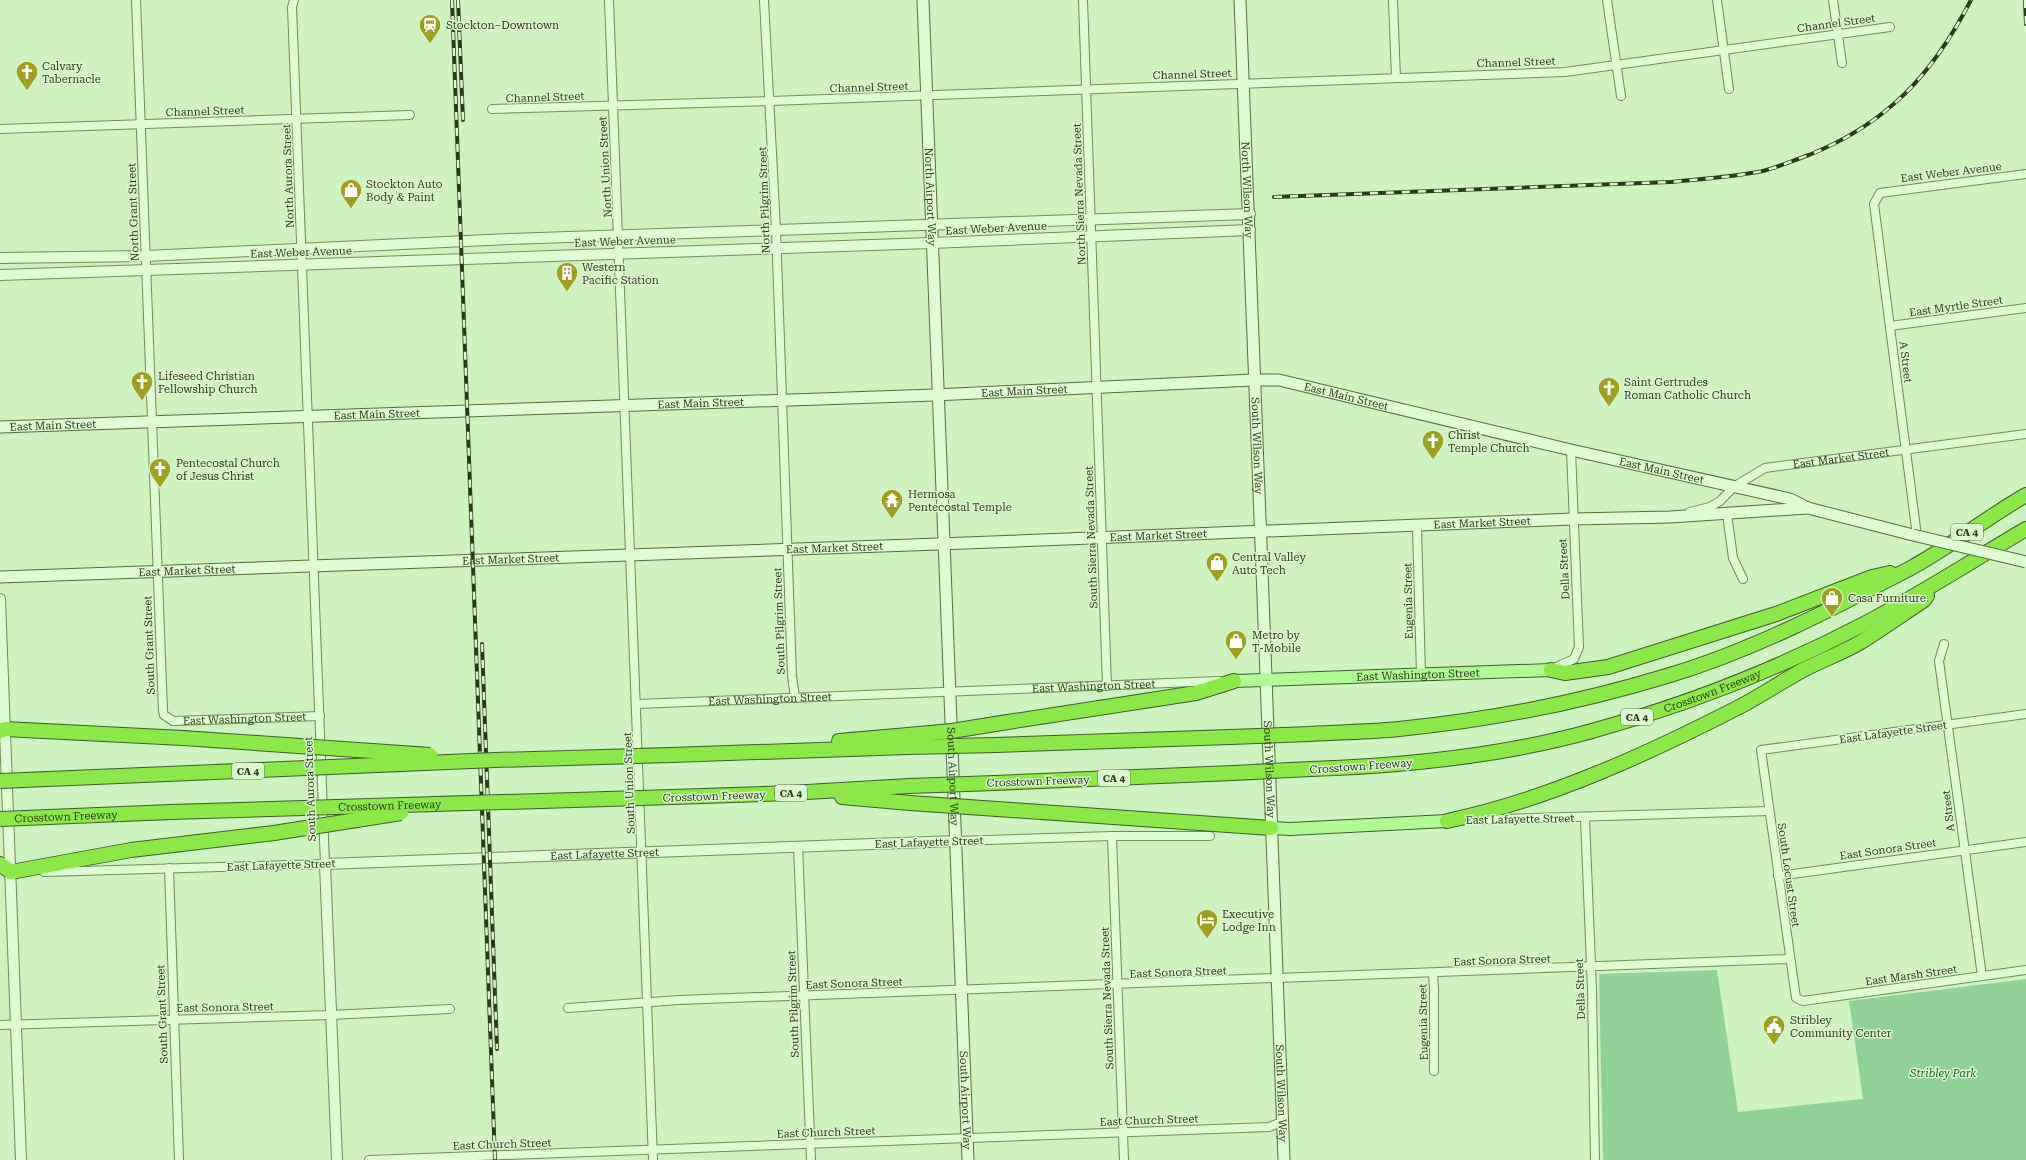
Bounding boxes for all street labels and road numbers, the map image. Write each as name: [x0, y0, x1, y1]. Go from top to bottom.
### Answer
street label: Channel Street: [1796, 12, 1876, 35]
street label: Channel Street: [1476, 55, 1556, 70]
street label: Channel Street: [1152, 67, 1232, 82]
street label: Channel Street: [829, 80, 909, 95]
street label: Channel Street: [505, 90, 585, 105]
street label: Channel Street: [165, 104, 245, 119]
street label: North Union Street: [596, 116, 615, 218]
street label: North Sierra Nevada Street: [1071, 123, 1088, 265]
street label: North Aurora Street: [280, 124, 297, 228]
street label: North Wilson Way: [1238, 141, 1255, 239]
street label: North Pilgrim Street: [756, 146, 773, 254]
street label: North Airport Way: [922, 147, 939, 247]
street label: East Weber Avenue: [1900, 160, 2002, 185]
street label: North Grant Street: [125, 162, 142, 261]
street label: East Weber Avenue: [945, 219, 1047, 238]
street label: East Weber Avenue: [574, 233, 676, 250]
street label: East Weber Avenue: [250, 244, 352, 261]
street label: East Myrtle Street: [1908, 293, 2004, 320]
street label: A Street: [1896, 340, 1915, 384]
street label: East Main Street: [1302, 380, 1390, 413]
street label: East Main Street: [981, 383, 1068, 400]
street label: East Main Street: [657, 396, 744, 411]
street label: South Wilson Way: [1248, 397, 1265, 495]
street label: East Main Street: [333, 407, 420, 423]
street label: East Main Street: [9, 418, 96, 434]
street label: East Market Street: [1792, 446, 1890, 471]
street label: East Main Street: [1618, 455, 1705, 487]
street label: South Sierra Nevada Street: [1083, 465, 1100, 609]
street label: East Market Street: [1433, 515, 1531, 532]
road number: CA 4: [1951, 524, 1983, 540]
street label: East Market Street: [1109, 527, 1207, 544]
street label: Della Street: [1556, 538, 1573, 600]
street label: East Market Street: [786, 540, 883, 556]
street label: East Market Street: [462, 551, 560, 568]
street label: Eugenia Street: [1401, 562, 1416, 639]
street label: East Market Street: [138, 563, 236, 579]
street label: South Pilgrim Street: [771, 567, 788, 675]
street label: South Grant Street: [141, 595, 158, 695]
street label: East Washington Street: [1356, 666, 1480, 684]
street label: Crosstown Freeway: [1662, 667, 1764, 716]
street label: East Washington Street: [1032, 678, 1156, 695]
street label: East Washington Street: [708, 690, 832, 708]
road number: CA 4: [1621, 709, 1653, 725]
street label: East Washington Street: [183, 710, 306, 728]
street label: East Lafayette Street: [1838, 718, 1948, 747]
street label: South Wilson Way: [1261, 720, 1277, 819]
street label: South Airport Way: [944, 727, 961, 827]
street label: South Union Street: [621, 732, 638, 834]
street label: South Aurora Street: [302, 736, 319, 842]
street label: Crosstown Freeway: [1309, 756, 1413, 777]
road number: CA 4: [232, 763, 264, 779]
road number: CA 4: [1098, 770, 1130, 786]
street label: Crosstown Freeway: [986, 773, 1090, 790]
road number: CA 4: [775, 785, 807, 801]
street label: Crosstown Freeway: [662, 788, 766, 805]
street label: A Street: [1939, 789, 1958, 833]
street label: Crosstown Freeway: [338, 798, 442, 814]
street label: Crosstown Freeway: [14, 808, 118, 825]
street label: East Lafayette Street: [1466, 812, 1575, 827]
street label: South Locust Street: [1775, 822, 1802, 928]
street label: East Lafayette Street: [874, 834, 984, 851]
street label: East Sonora Street: [1839, 836, 1937, 863]
street label: East Lafayette Street: [550, 846, 659, 863]
street label: East Lafayette Street: [226, 857, 336, 874]
street label: South Sierra Nevada Street: [1099, 926, 1116, 1070]
street label: South Pilgrim Street: [785, 950, 802, 1058]
street label: East Sonora Street: [1453, 952, 1551, 969]
street label: Della Street: [1573, 958, 1588, 1020]
street label: East Marsh Street: [1864, 963, 1958, 988]
street label: South Grant Street: [154, 964, 171, 1064]
street label: East Sonora Street: [1129, 964, 1227, 981]
street label: East Sonora Street: [805, 975, 903, 992]
street label: Eugenia Street: [1416, 983, 1431, 1060]
street label: East Sonora Street: [176, 1000, 274, 1015]
street label: South Wilson Way: [1273, 1044, 1289, 1143]
street label: South Airport Way: [957, 1051, 974, 1150]
street label: East Church Street: [1099, 1112, 1199, 1129]
street label: East Church Street: [776, 1124, 876, 1141]
street label: East Church Street: [452, 1136, 552, 1153]

